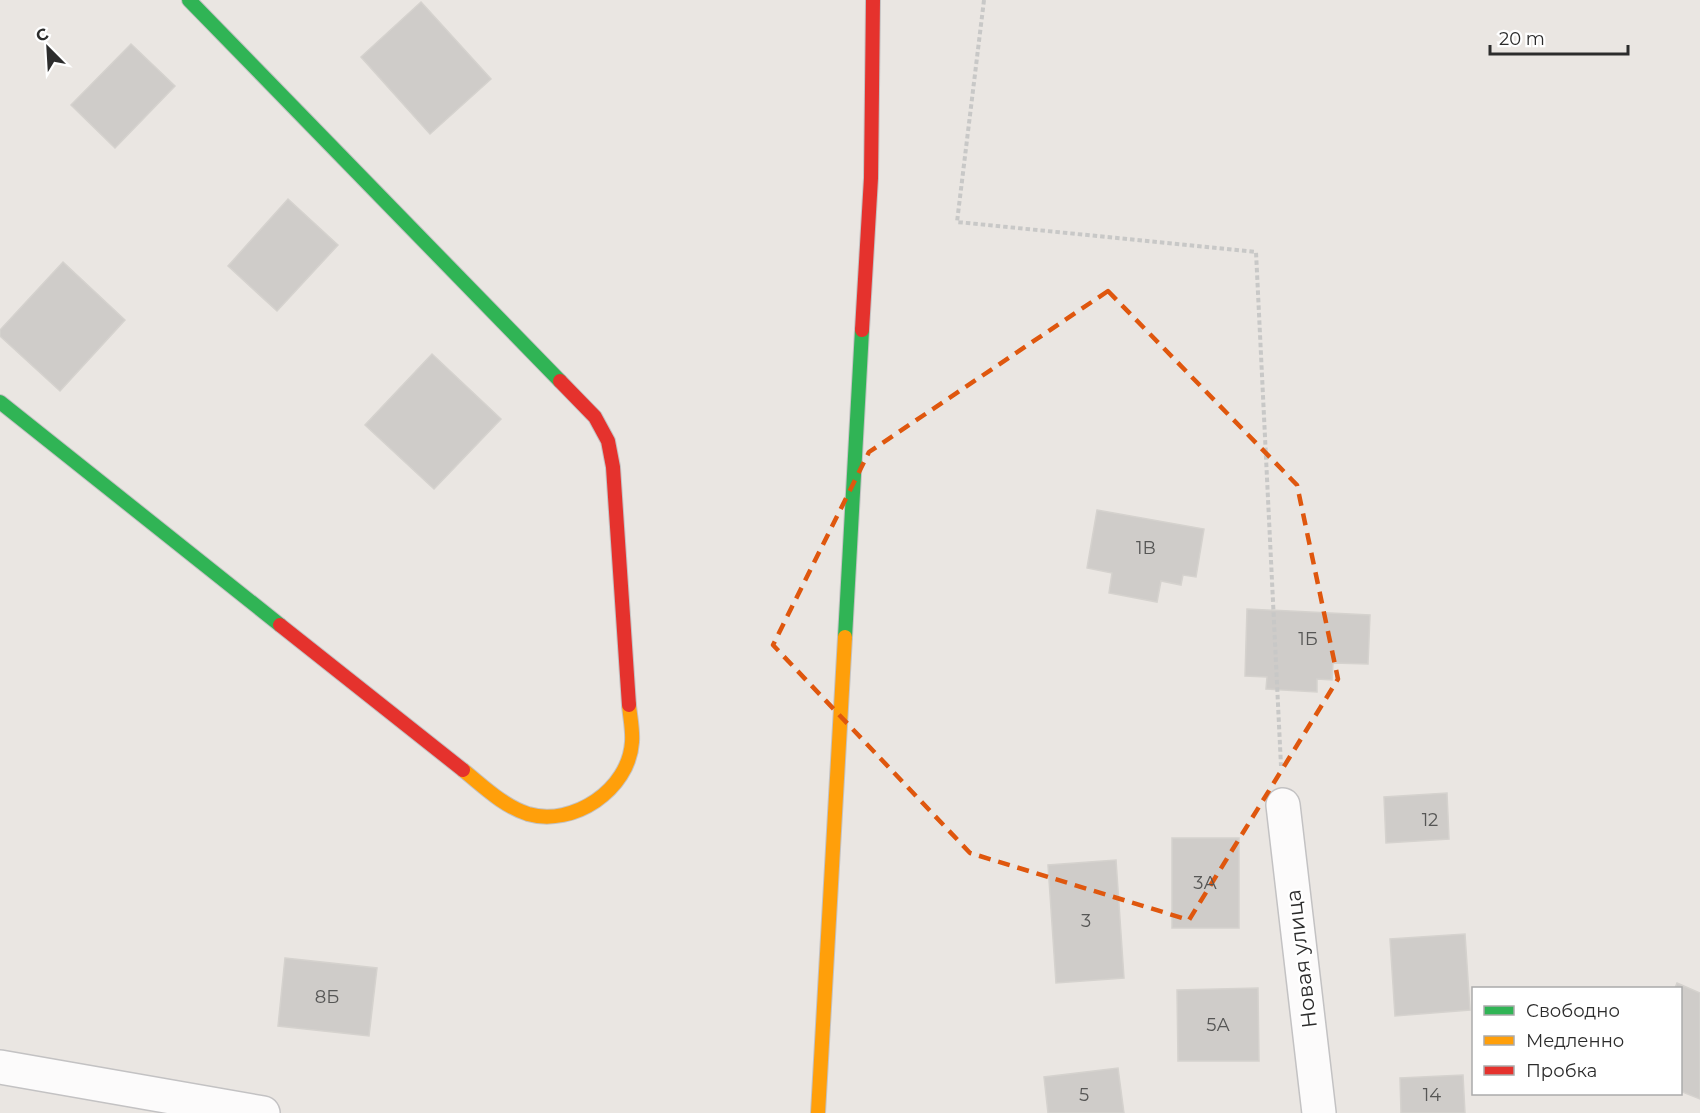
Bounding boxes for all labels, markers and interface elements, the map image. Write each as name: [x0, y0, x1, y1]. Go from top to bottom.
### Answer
north arrow: [18, 18, 78, 78]
scale bar: [1490, 18, 1628, 56]
text: С: [33, 24, 52, 46]
text: 20 m: [1499, 28, 1545, 50]
house number: 1В: [1136, 537, 1156, 559]
house number: 1Б: [1298, 628, 1318, 650]
house number: 12: [1422, 809, 1438, 831]
house number: 3А: [1193, 872, 1217, 894]
street label: Новая улица: [1280, 888, 1322, 1030]
house number: 3: [1081, 910, 1091, 932]
house number: 8Б: [315, 986, 339, 1008]
legend: [1472, 987, 1682, 1095]
text: Свободно: [1526, 1000, 1620, 1022]
house number: 5А: [1206, 1014, 1230, 1036]
text: Медленно: [1526, 1030, 1624, 1052]
text: Пробка: [1526, 1060, 1597, 1082]
house number: 5: [1079, 1084, 1089, 1106]
house number: 14: [1423, 1084, 1441, 1106]

